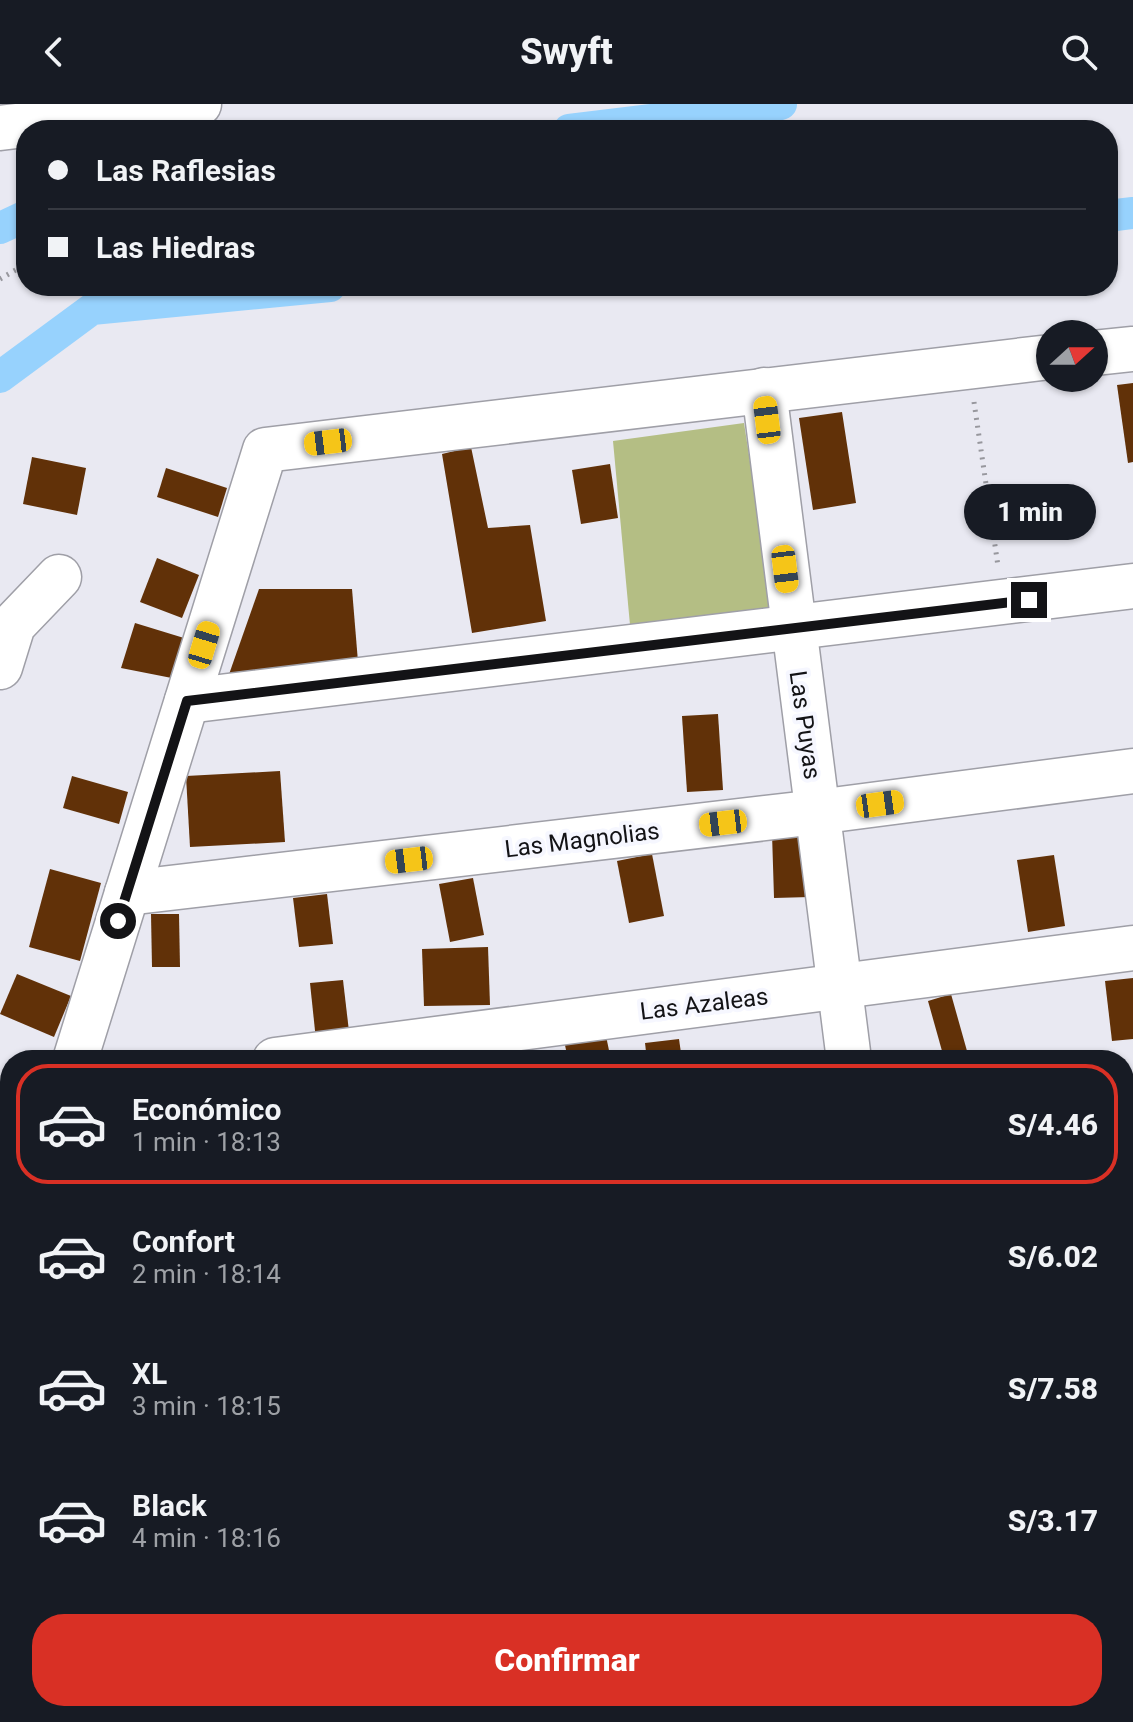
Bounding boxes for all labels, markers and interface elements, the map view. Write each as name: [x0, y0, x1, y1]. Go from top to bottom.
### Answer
icon: back: [32, 30, 76, 74]
icon: search: [1057, 30, 1101, 74]
text: Swyft: [520, 31, 613, 73]
text: Las Raflesias: [96, 153, 276, 188]
text: Las Hiedras: [96, 230, 255, 265]
north arrow: [1036, 320, 1108, 392]
map controls: [1036, 320, 1108, 392]
car: [752, 395, 782, 445]
car: [303, 427, 353, 457]
callout: 1 min: [963, 484, 1095, 540]
text: 1 min: [997, 497, 1063, 527]
car: [770, 544, 800, 594]
route end: [1011, 582, 1047, 618]
car: [186, 619, 222, 671]
street label: Las Puyas: [784, 669, 826, 781]
car: [855, 789, 905, 819]
car: [698, 808, 748, 838]
street label: Las Magnolias: [503, 817, 661, 863]
car: [384, 845, 434, 875]
route start: [100, 903, 136, 939]
street label: Las Azaleas: [638, 982, 770, 1026]
icon: car: [36, 1088, 108, 1160]
text: Económico: [132, 1092, 281, 1127]
text: S/4.46: [1008, 1107, 1098, 1142]
text: 1 min · 18:13: [132, 1127, 281, 1157]
icon: car: [36, 1220, 108, 1292]
text: Confort: [132, 1224, 235, 1259]
text: S/6.02: [1008, 1239, 1098, 1274]
text: 2 min · 18:14: [132, 1259, 281, 1289]
icon: car: [36, 1352, 108, 1424]
text: XL: [132, 1356, 167, 1391]
text: S/7.58: [1008, 1371, 1098, 1406]
text: 3 min · 18:15: [132, 1391, 281, 1421]
icon: car: [36, 1484, 108, 1556]
text: Black: [132, 1488, 207, 1523]
text: S/3.17: [1008, 1503, 1098, 1538]
text: 4 min · 18:16: [132, 1523, 281, 1553]
button: Confirmar: [32, 1614, 1102, 1706]

